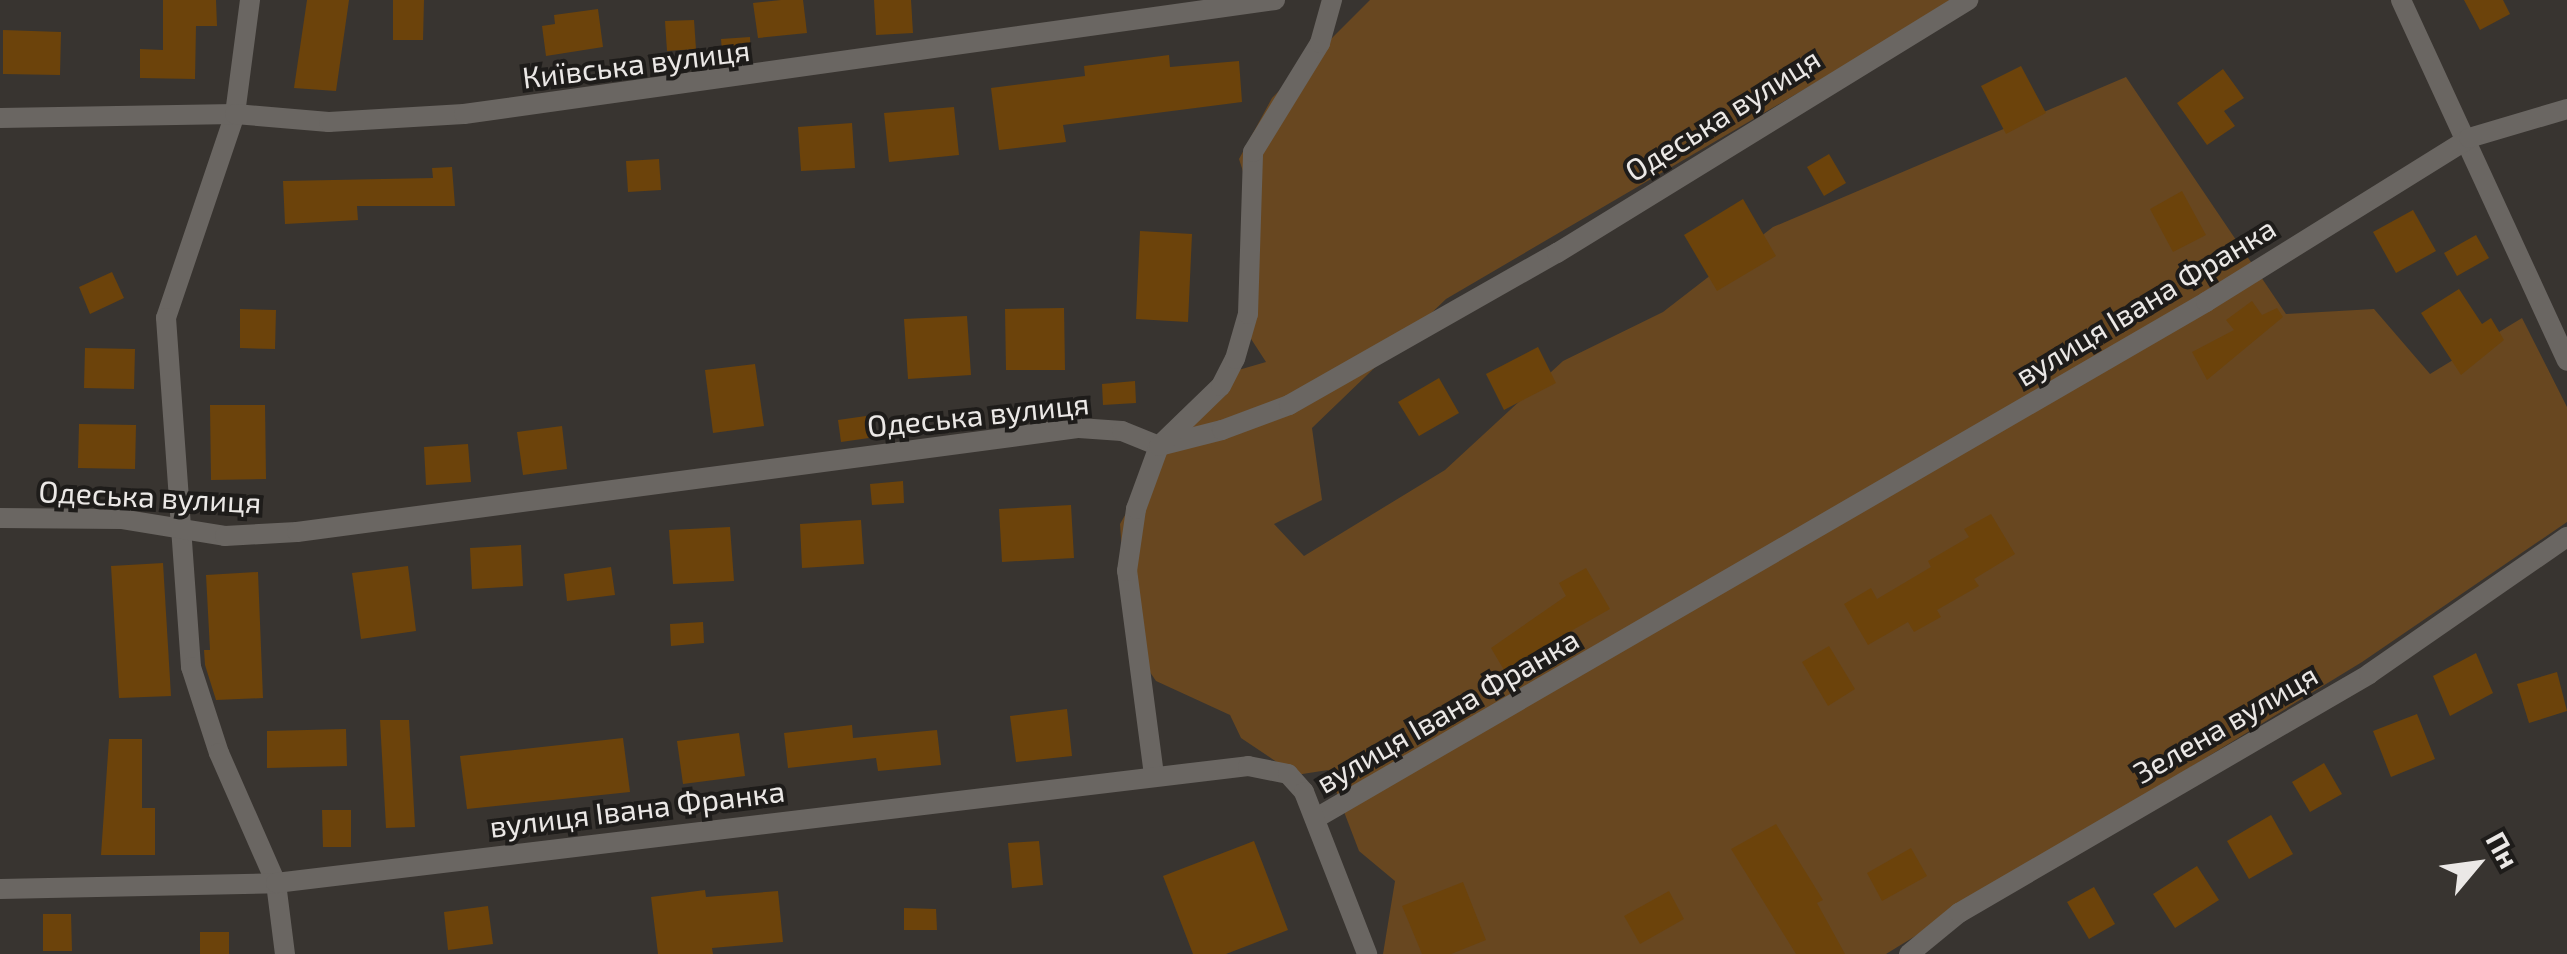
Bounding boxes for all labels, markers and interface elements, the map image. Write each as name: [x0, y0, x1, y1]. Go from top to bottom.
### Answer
street label: Київська вулиця: [520, 31, 752, 95]
street label: Одеська вулиця: [1618, 40, 1826, 188]
street label: вулиця Івана Франка: [2008, 209, 2282, 393]
street label: Одеська вулиця: [865, 384, 1091, 444]
street label: Одеська вулиця: [38, 472, 262, 520]
street label: вулиця Івана Франка: [1309, 620, 1585, 800]
street label: Зелена вулиця: [2127, 656, 2323, 790]
street label: вулиця Івана Франка: [487, 772, 787, 844]
north arrow: [2427, 814, 2527, 914]
text: Пн: [2480, 825, 2527, 874]

